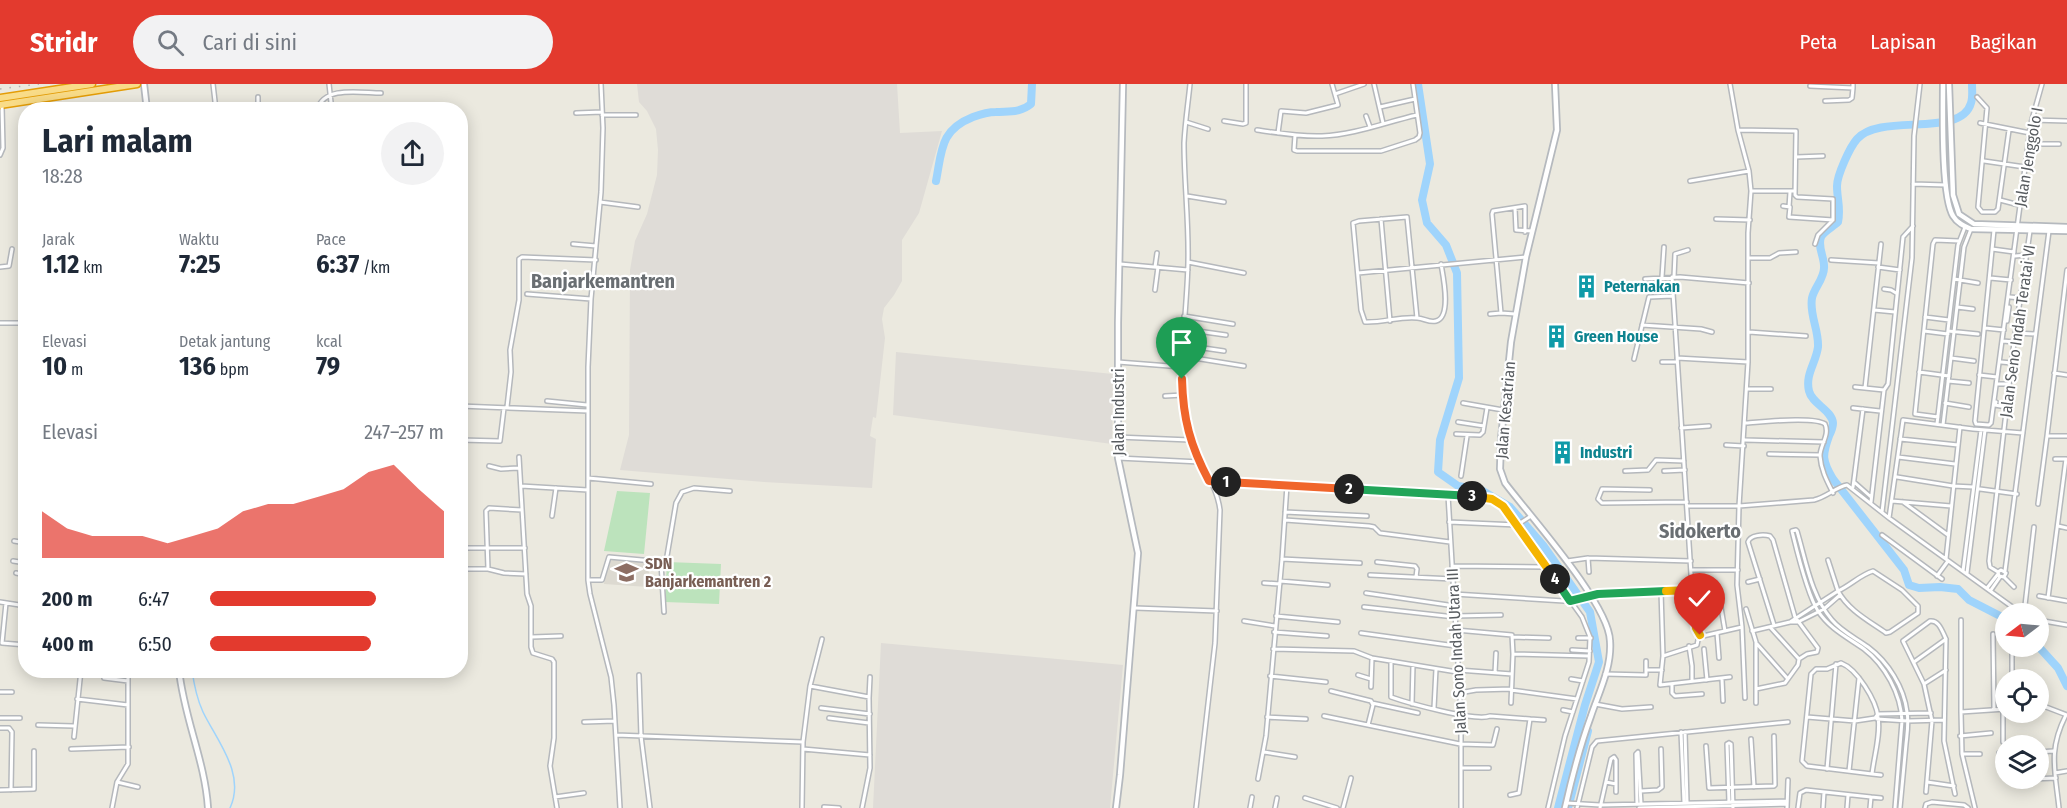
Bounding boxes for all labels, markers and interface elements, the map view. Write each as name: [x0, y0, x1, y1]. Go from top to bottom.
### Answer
search box: [133, 15, 553, 69]
text: Stridr: [30, 26, 97, 59]
icon: search: [154, 26, 187, 59]
text: Cari di sini: [202, 29, 297, 56]
text: Peta: [1800, 29, 1837, 55]
text: Lapisan: [1870, 29, 1936, 55]
text: Bagikan: [1969, 29, 2037, 55]
street label: Jalan Jenggolo I: [2010, 106, 2047, 208]
text: Lari malam: [42, 121, 193, 161]
button: share: [381, 122, 444, 185]
text: 18:28: [42, 164, 83, 188]
text: Jarak: [42, 230, 75, 249]
text: Waktu: [179, 230, 219, 249]
text: Pace: [316, 230, 346, 249]
street label: Jalan Seno Indah Teratai VI: [1996, 243, 2039, 419]
text: 1.12: [42, 249, 79, 280]
text: 7:25: [179, 249, 221, 280]
text: 6:37: [316, 249, 359, 280]
text: km: [79, 258, 103, 277]
text: /km: [359, 258, 390, 277]
district label: Banjarkemantren: [531, 269, 675, 293]
building icon: Peternakan: [1573, 273, 1599, 299]
place label: Peternakan: [1604, 277, 1680, 296]
pin: [1156, 317, 1207, 379]
building icon: Green House: [1543, 323, 1569, 349]
icon: arrive: [1165, 326, 1198, 359]
place label: Green House: [1574, 327, 1658, 346]
text: Elevasi: [42, 332, 87, 351]
text: Detak jantung: [179, 332, 270, 351]
text: kcal: [316, 332, 342, 351]
text: 10: [42, 351, 67, 382]
text: 136: [179, 351, 216, 382]
text: 79: [316, 351, 340, 382]
text: m: [67, 360, 83, 379]
text: bpm: [216, 360, 249, 379]
street label: Jalan Kesatrian: [1492, 360, 1519, 460]
street label: Jalan Industri: [1109, 368, 1128, 456]
text: Elevasi: [42, 420, 98, 444]
text: 247–257 m: [364, 420, 444, 444]
building icon: Industri: [1549, 439, 1575, 465]
place label: Industri: [1580, 443, 1632, 462]
pin: 1: [1211, 467, 1241, 497]
text: 1: [1223, 472, 1229, 491]
pin: 2: [1334, 474, 1364, 504]
text: 2: [1345, 479, 1353, 498]
pin: 3: [1457, 481, 1487, 511]
text: 3: [1468, 486, 1476, 505]
district label: Sidokerto: [1659, 519, 1741, 543]
place label: SDN Banjarkemantren 2: [645, 554, 772, 591]
school or university icon: SDN Banjarkemantren 2: [614, 559, 640, 585]
pin: 4: [1540, 564, 1570, 594]
street label: Jalan Sono Indah Utara III: [1443, 568, 1470, 734]
text: 4: [1551, 569, 1559, 588]
pin: [1674, 573, 1725, 635]
icon: check: [1683, 582, 1716, 615]
text: 200 m: [42, 587, 93, 611]
text: 6:47: [138, 587, 169, 611]
north arrow: [1995, 603, 2049, 657]
map controls: [1995, 603, 2049, 789]
text: 400 m: [42, 632, 94, 656]
text: 6:50: [138, 632, 172, 656]
button: locate: [1995, 669, 2049, 723]
button: layers: [1995, 735, 2049, 789]

